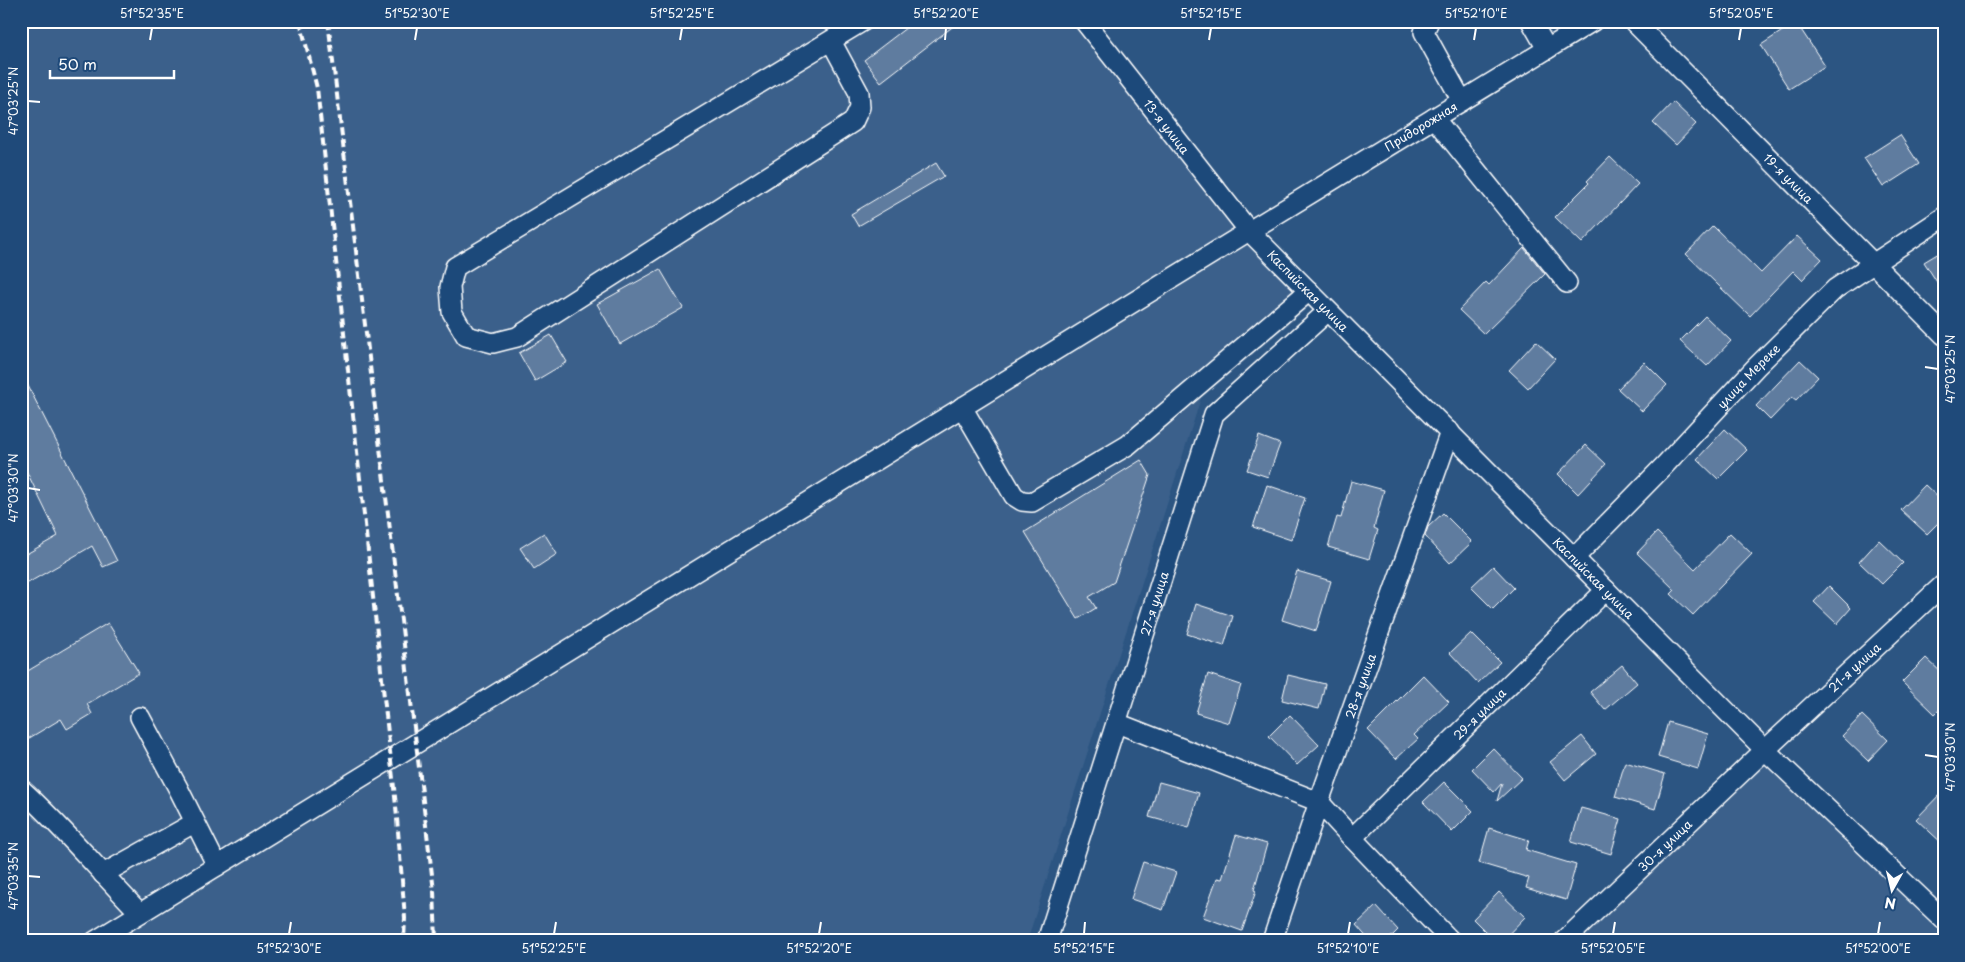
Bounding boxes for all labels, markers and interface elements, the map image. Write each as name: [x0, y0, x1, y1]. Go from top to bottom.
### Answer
text: 51°52'35"E: [120, 4, 184, 22]
text: 51°52'30"E: [384, 4, 450, 22]
text: 51°52'25"E: [650, 4, 714, 22]
text: 51°52'20"E: [913, 4, 979, 22]
text: 51°52'15"E: [1180, 4, 1242, 22]
text: 51°52'10"E: [1445, 4, 1508, 22]
text: 51°52'05"E: [1708, 4, 1774, 22]
scale bar: [50, 48, 174, 80]
text: 50 m: [58, 52, 97, 75]
text: 47°03'25"N: [4, 67, 22, 135]
street label: 13-я улица: [1140, 95, 1194, 158]
street label: Придорожная: [1381, 97, 1461, 155]
street label: 19-я улица: [1760, 149, 1818, 207]
street label: Каспийская улица: [1263, 246, 1353, 336]
text: 47°03'25"N: [1941, 335, 1959, 403]
street label: улица Мереке: [1713, 339, 1784, 413]
text: 47°03'30"N: [4, 453, 22, 523]
street label: Каспийская улица: [1549, 533, 1639, 623]
street label: 27-я улица: [1135, 569, 1173, 638]
street label: 21-я улица: [1824, 638, 1885, 696]
street label: 28-я улица: [1340, 650, 1380, 721]
street label: 29-я улица: [1449, 683, 1510, 744]
text: 47°03'30"N: [1941, 722, 1959, 792]
street label: 30-я улица: [1634, 815, 1696, 875]
text: 47°03'35"N: [4, 842, 22, 910]
north arrow: [1868, 864, 1918, 914]
text: N: [1883, 892, 1897, 915]
text: 51°52'30"E: [256, 939, 322, 957]
text: 51°52'25"E: [522, 939, 586, 957]
text: 51°52'20"E: [786, 939, 852, 957]
text: 51°52'15"E: [1053, 939, 1115, 957]
text: 51°52'10"E: [1317, 939, 1380, 957]
text: 51°52'05"E: [1580, 939, 1646, 957]
text: 51°52'00"E: [1845, 939, 1911, 957]

